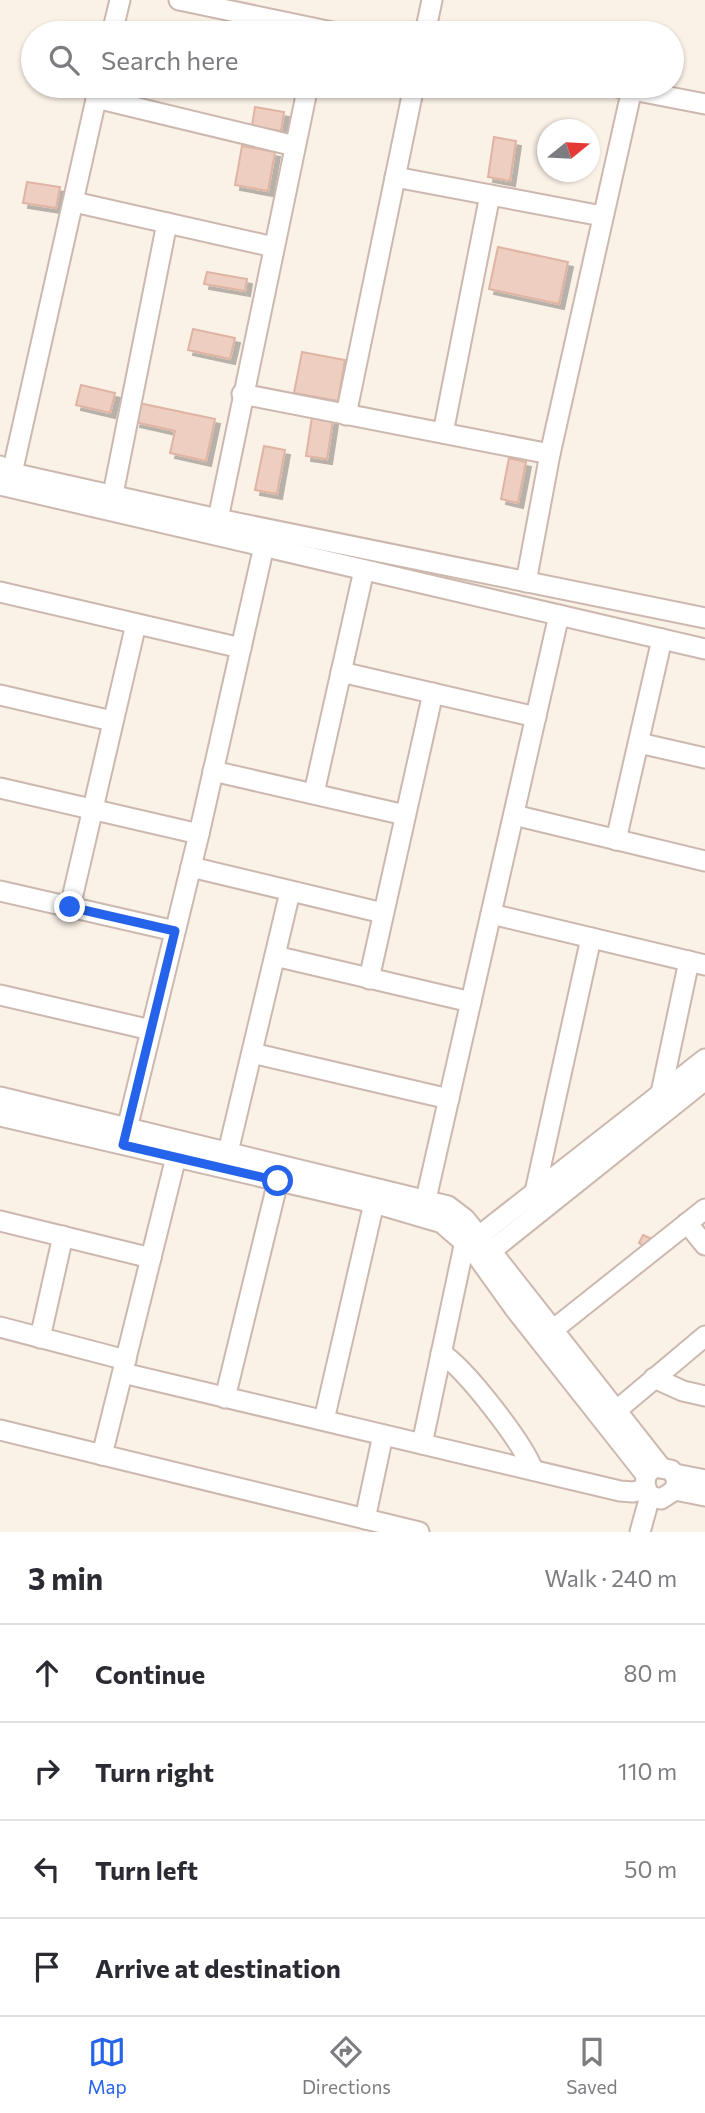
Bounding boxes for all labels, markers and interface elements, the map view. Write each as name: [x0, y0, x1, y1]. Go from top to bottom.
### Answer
search box: [21, 21, 684, 98]
icon: search: [45, 41, 83, 79]
text: Search here: [101, 44, 239, 75]
north arrow: [537, 119, 600, 182]
route end: [54, 891, 85, 922]
route start: [262, 1165, 293, 1196]
text: 3 min: [28, 1559, 103, 1596]
text: Walk · 240 m: [545, 1564, 677, 1592]
icon: ahead: [28, 1654, 66, 1692]
text: Continue: [95, 1658, 205, 1689]
text: 80 m: [624, 1659, 677, 1687]
icon: right: [28, 1752, 66, 1790]
text: Turn right: [95, 1756, 214, 1787]
text: 110 m: [618, 1757, 677, 1785]
icon: left: [28, 1850, 66, 1888]
text: Turn left: [95, 1854, 198, 1885]
text: 50 m: [624, 1855, 677, 1883]
icon: arrive: [28, 1948, 66, 1986]
text: Arrive at destination: [95, 1952, 341, 1983]
tab: Map: [88, 2033, 127, 2098]
tab: Directions: [302, 2033, 391, 2098]
tab: Saved: [566, 2033, 617, 2098]

